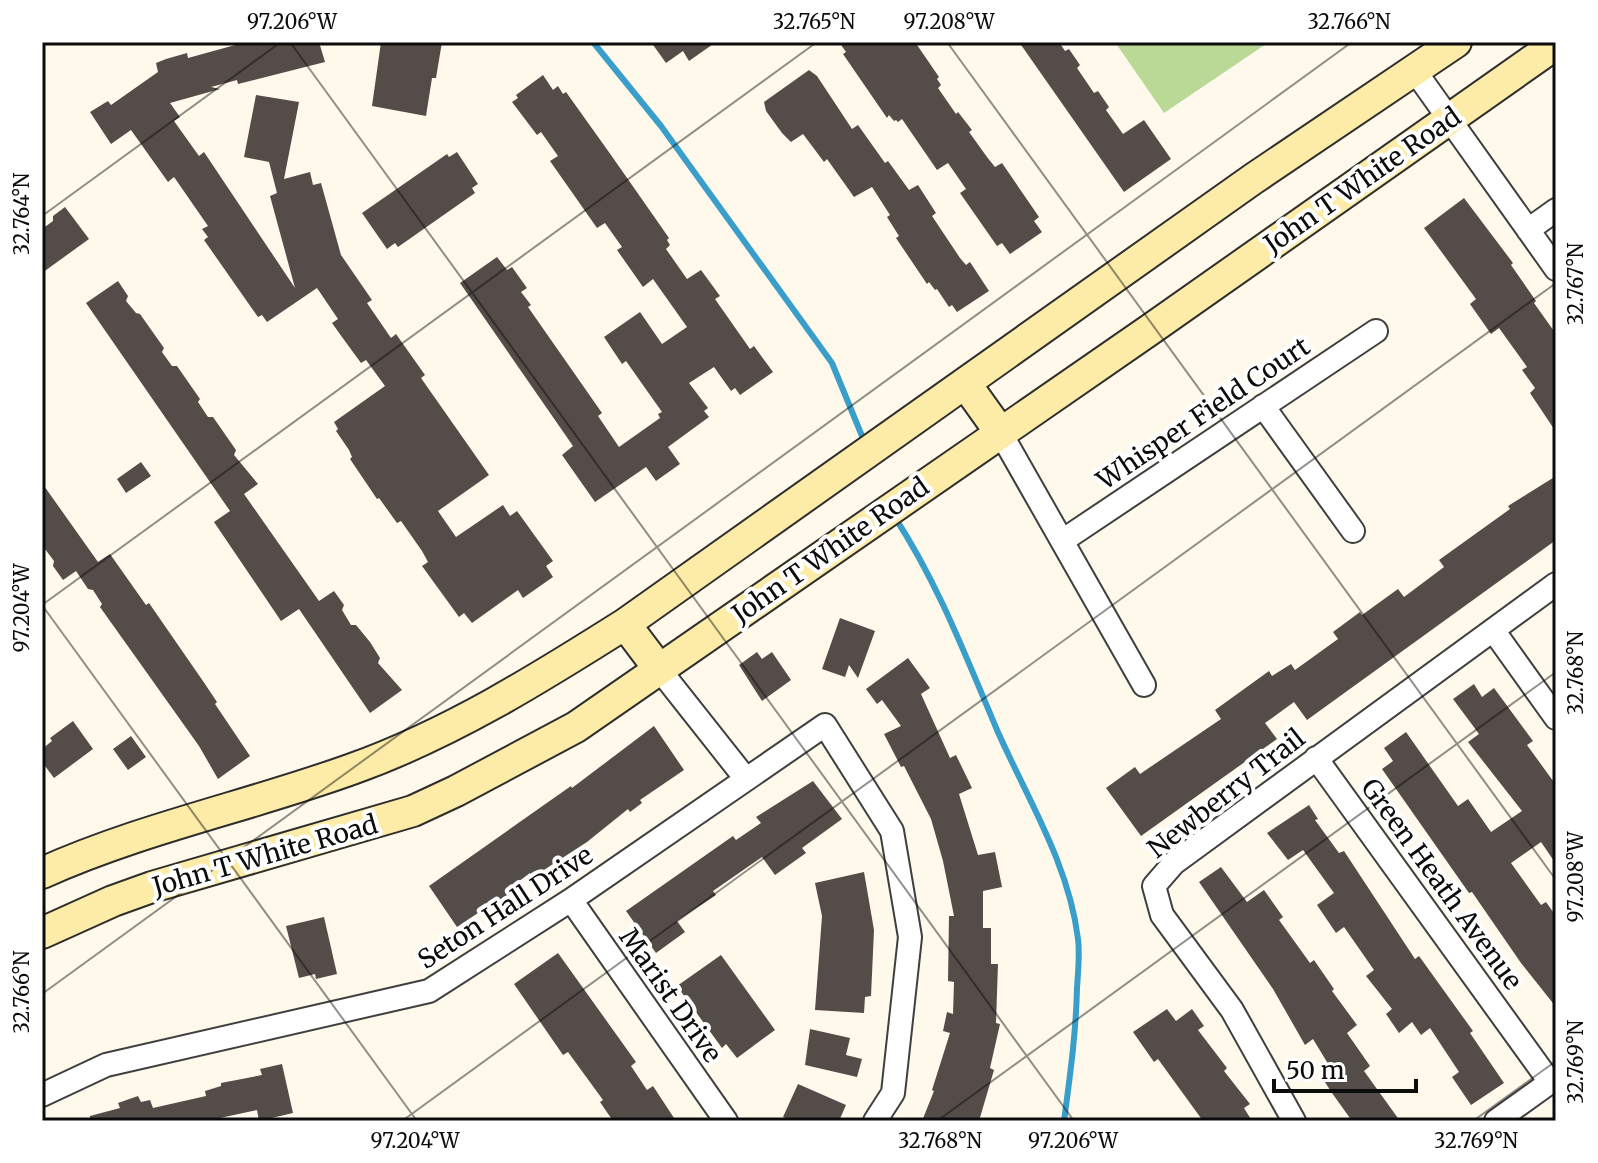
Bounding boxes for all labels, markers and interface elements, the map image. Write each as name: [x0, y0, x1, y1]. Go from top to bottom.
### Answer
text: 97.206°W: [247, 9, 338, 34]
text: 32.765°N: [773, 9, 856, 34]
text: 97.208°W: [904, 9, 996, 34]
text: 32.766°N: [1308, 9, 1391, 34]
street label: John T White Road: [1256, 100, 1467, 261]
text: 32.764°N: [9, 172, 34, 255]
text: 32.767°N: [1563, 242, 1588, 325]
street label: Whisper Field Court: [1089, 330, 1316, 497]
street label: John T White Road: [724, 470, 935, 631]
text: 97.204°W: [9, 562, 34, 653]
text: 32.768°N: [1563, 630, 1588, 715]
street label: Newberry Trail: [1141, 721, 1311, 865]
street label: Green Heath Avenue: [1354, 772, 1530, 996]
street label: John T White Road: [148, 807, 382, 903]
text: 97.208°W: [1563, 830, 1588, 922]
street label: Seton Hall Drive: [411, 838, 599, 976]
street label: Marist Drive: [613, 921, 729, 1069]
text: 32.766°N: [9, 950, 34, 1033]
text: 32.769°N: [1563, 1020, 1588, 1104]
scale bar: [1274, 1043, 1416, 1093]
text: 50 m: [1286, 1055, 1345, 1086]
text: 97.204°W: [371, 1128, 461, 1153]
text: 32.768°N: [898, 1128, 983, 1153]
text: 97.206°W: [1028, 1128, 1119, 1153]
text: 32.769°N: [1434, 1128, 1518, 1153]

